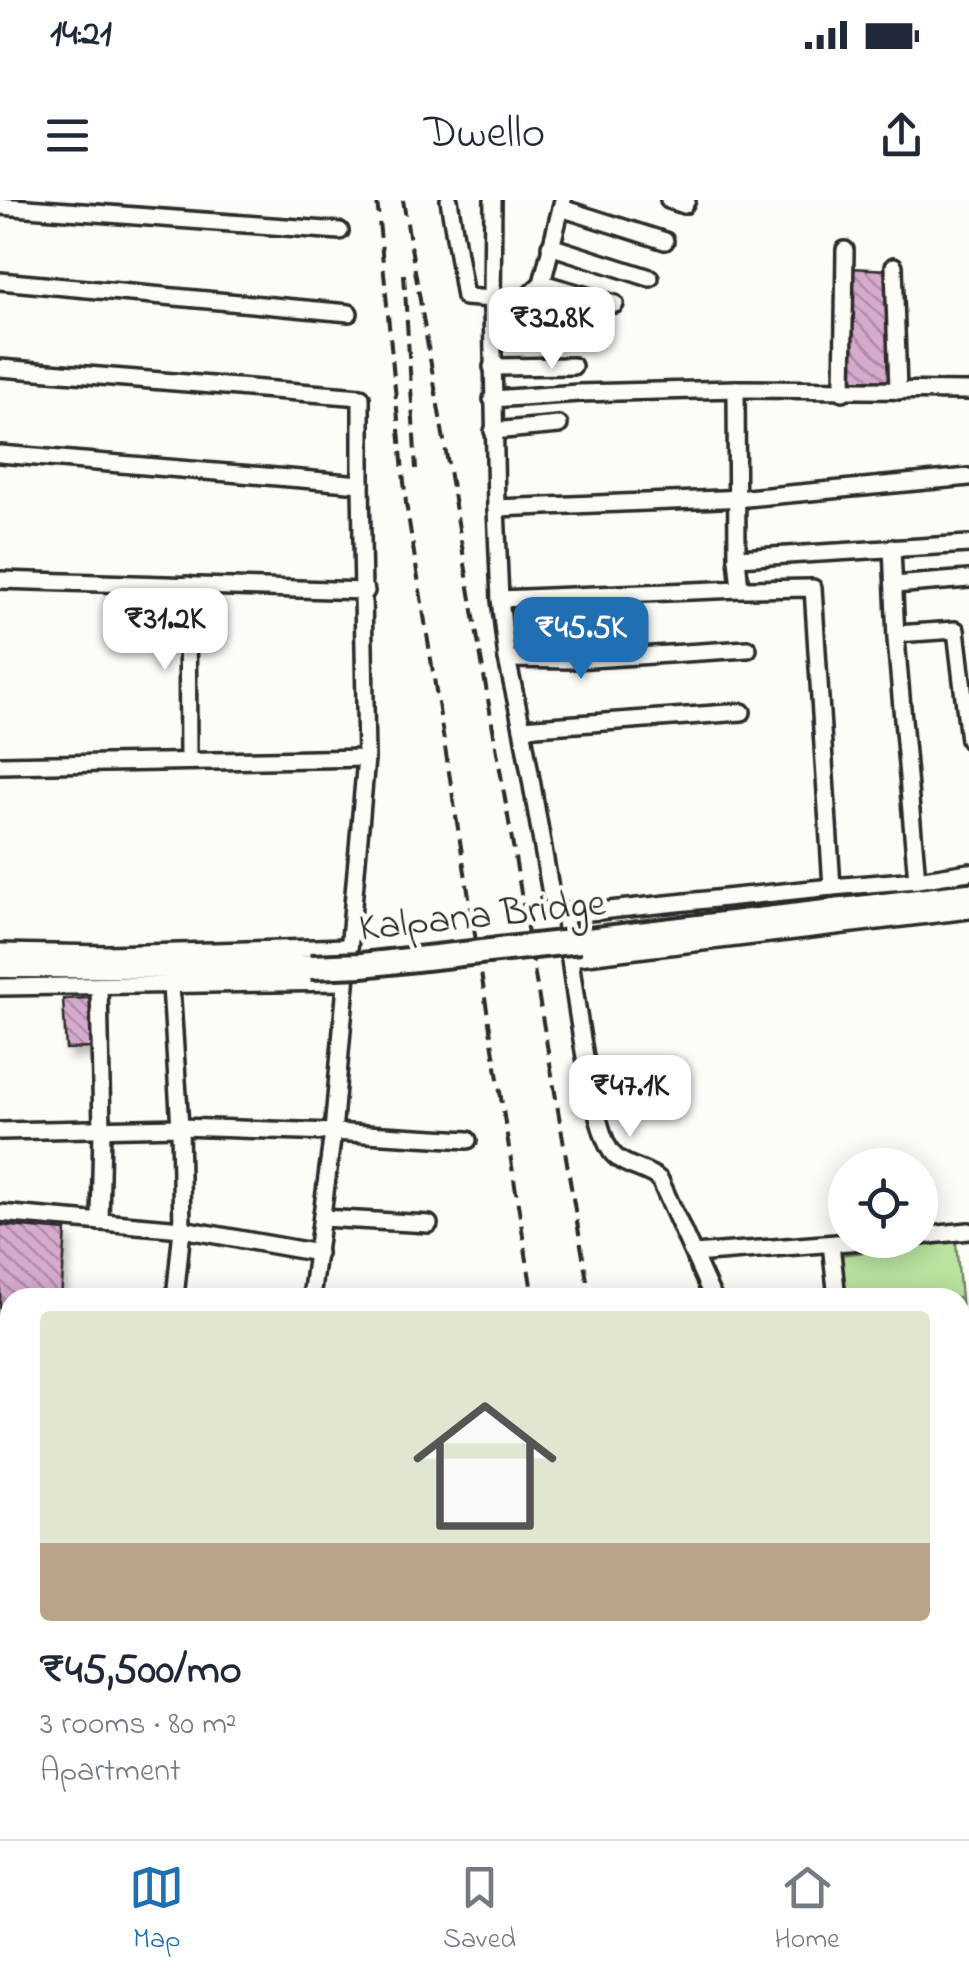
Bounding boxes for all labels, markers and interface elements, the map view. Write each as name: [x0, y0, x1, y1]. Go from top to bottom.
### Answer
text: 14:21: [50, 7, 112, 63]
text: Dwello: [424, 102, 545, 168]
icon: menu: [40, 108, 95, 163]
icon: share: [874, 108, 929, 163]
pin: ₹32.8K: [471, 287, 633, 372]
text: ₹32.8K: [511, 296, 593, 343]
pin: ₹31.2K: [84, 588, 246, 673]
text: ₹31.2K: [125, 597, 205, 644]
pin: ₹45.5K: [500, 597, 662, 682]
text: ₹45.5K: [535, 606, 627, 653]
street label: Kalpana Bridge: [356, 875, 609, 960]
pin: ₹47.1K: [549, 1055, 711, 1140]
text: ₹47.1K: [591, 1064, 669, 1111]
map controls: [828, 1148, 938, 1258]
button: locate: [828, 1148, 938, 1258]
icon: home: [395, 1376, 575, 1556]
text: ₹45,500/mo: [40, 1641, 242, 1702]
text: 3 rooms · 80 m²: [40, 1702, 237, 1749]
text: Apartment: [40, 1749, 181, 1796]
tab: Map: [129, 1860, 184, 1961]
tab: Saved: [443, 1860, 516, 1961]
tab: Home: [775, 1860, 840, 1961]

